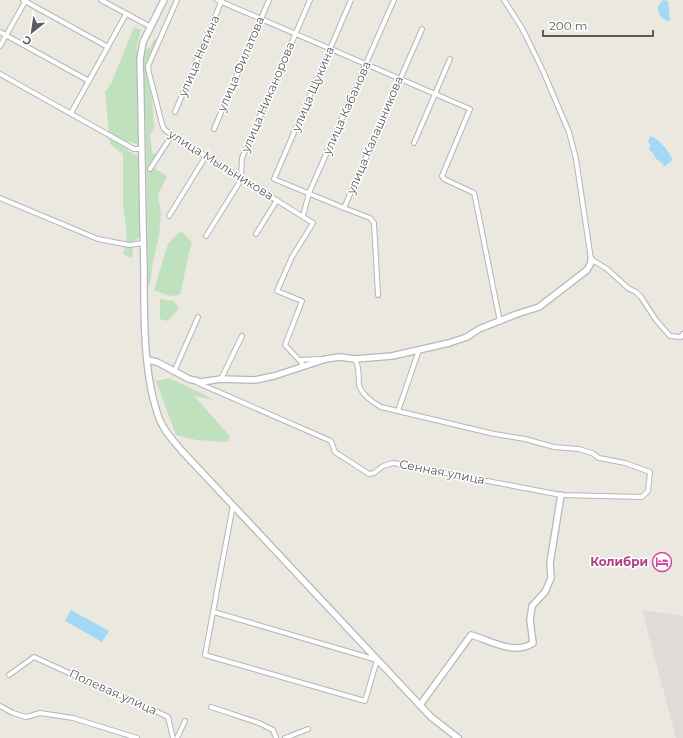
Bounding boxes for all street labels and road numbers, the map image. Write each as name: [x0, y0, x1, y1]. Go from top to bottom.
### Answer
street label: улица Негина: [174, 13, 222, 100]
street label: улица Филатова: [213, 14, 267, 114]
street label: улица Никанорова: [237, 39, 298, 155]
street label: улица Щукина: [288, 44, 337, 134]
street label: улица Кабанова: [319, 59, 374, 158]
street label: улица Калашникова: [343, 74, 406, 197]
street label: улица Мыльникова: [165, 126, 277, 203]
street label: Сенная улица: [398, 456, 486, 487]
street label: Полевая улица: [67, 665, 159, 718]

